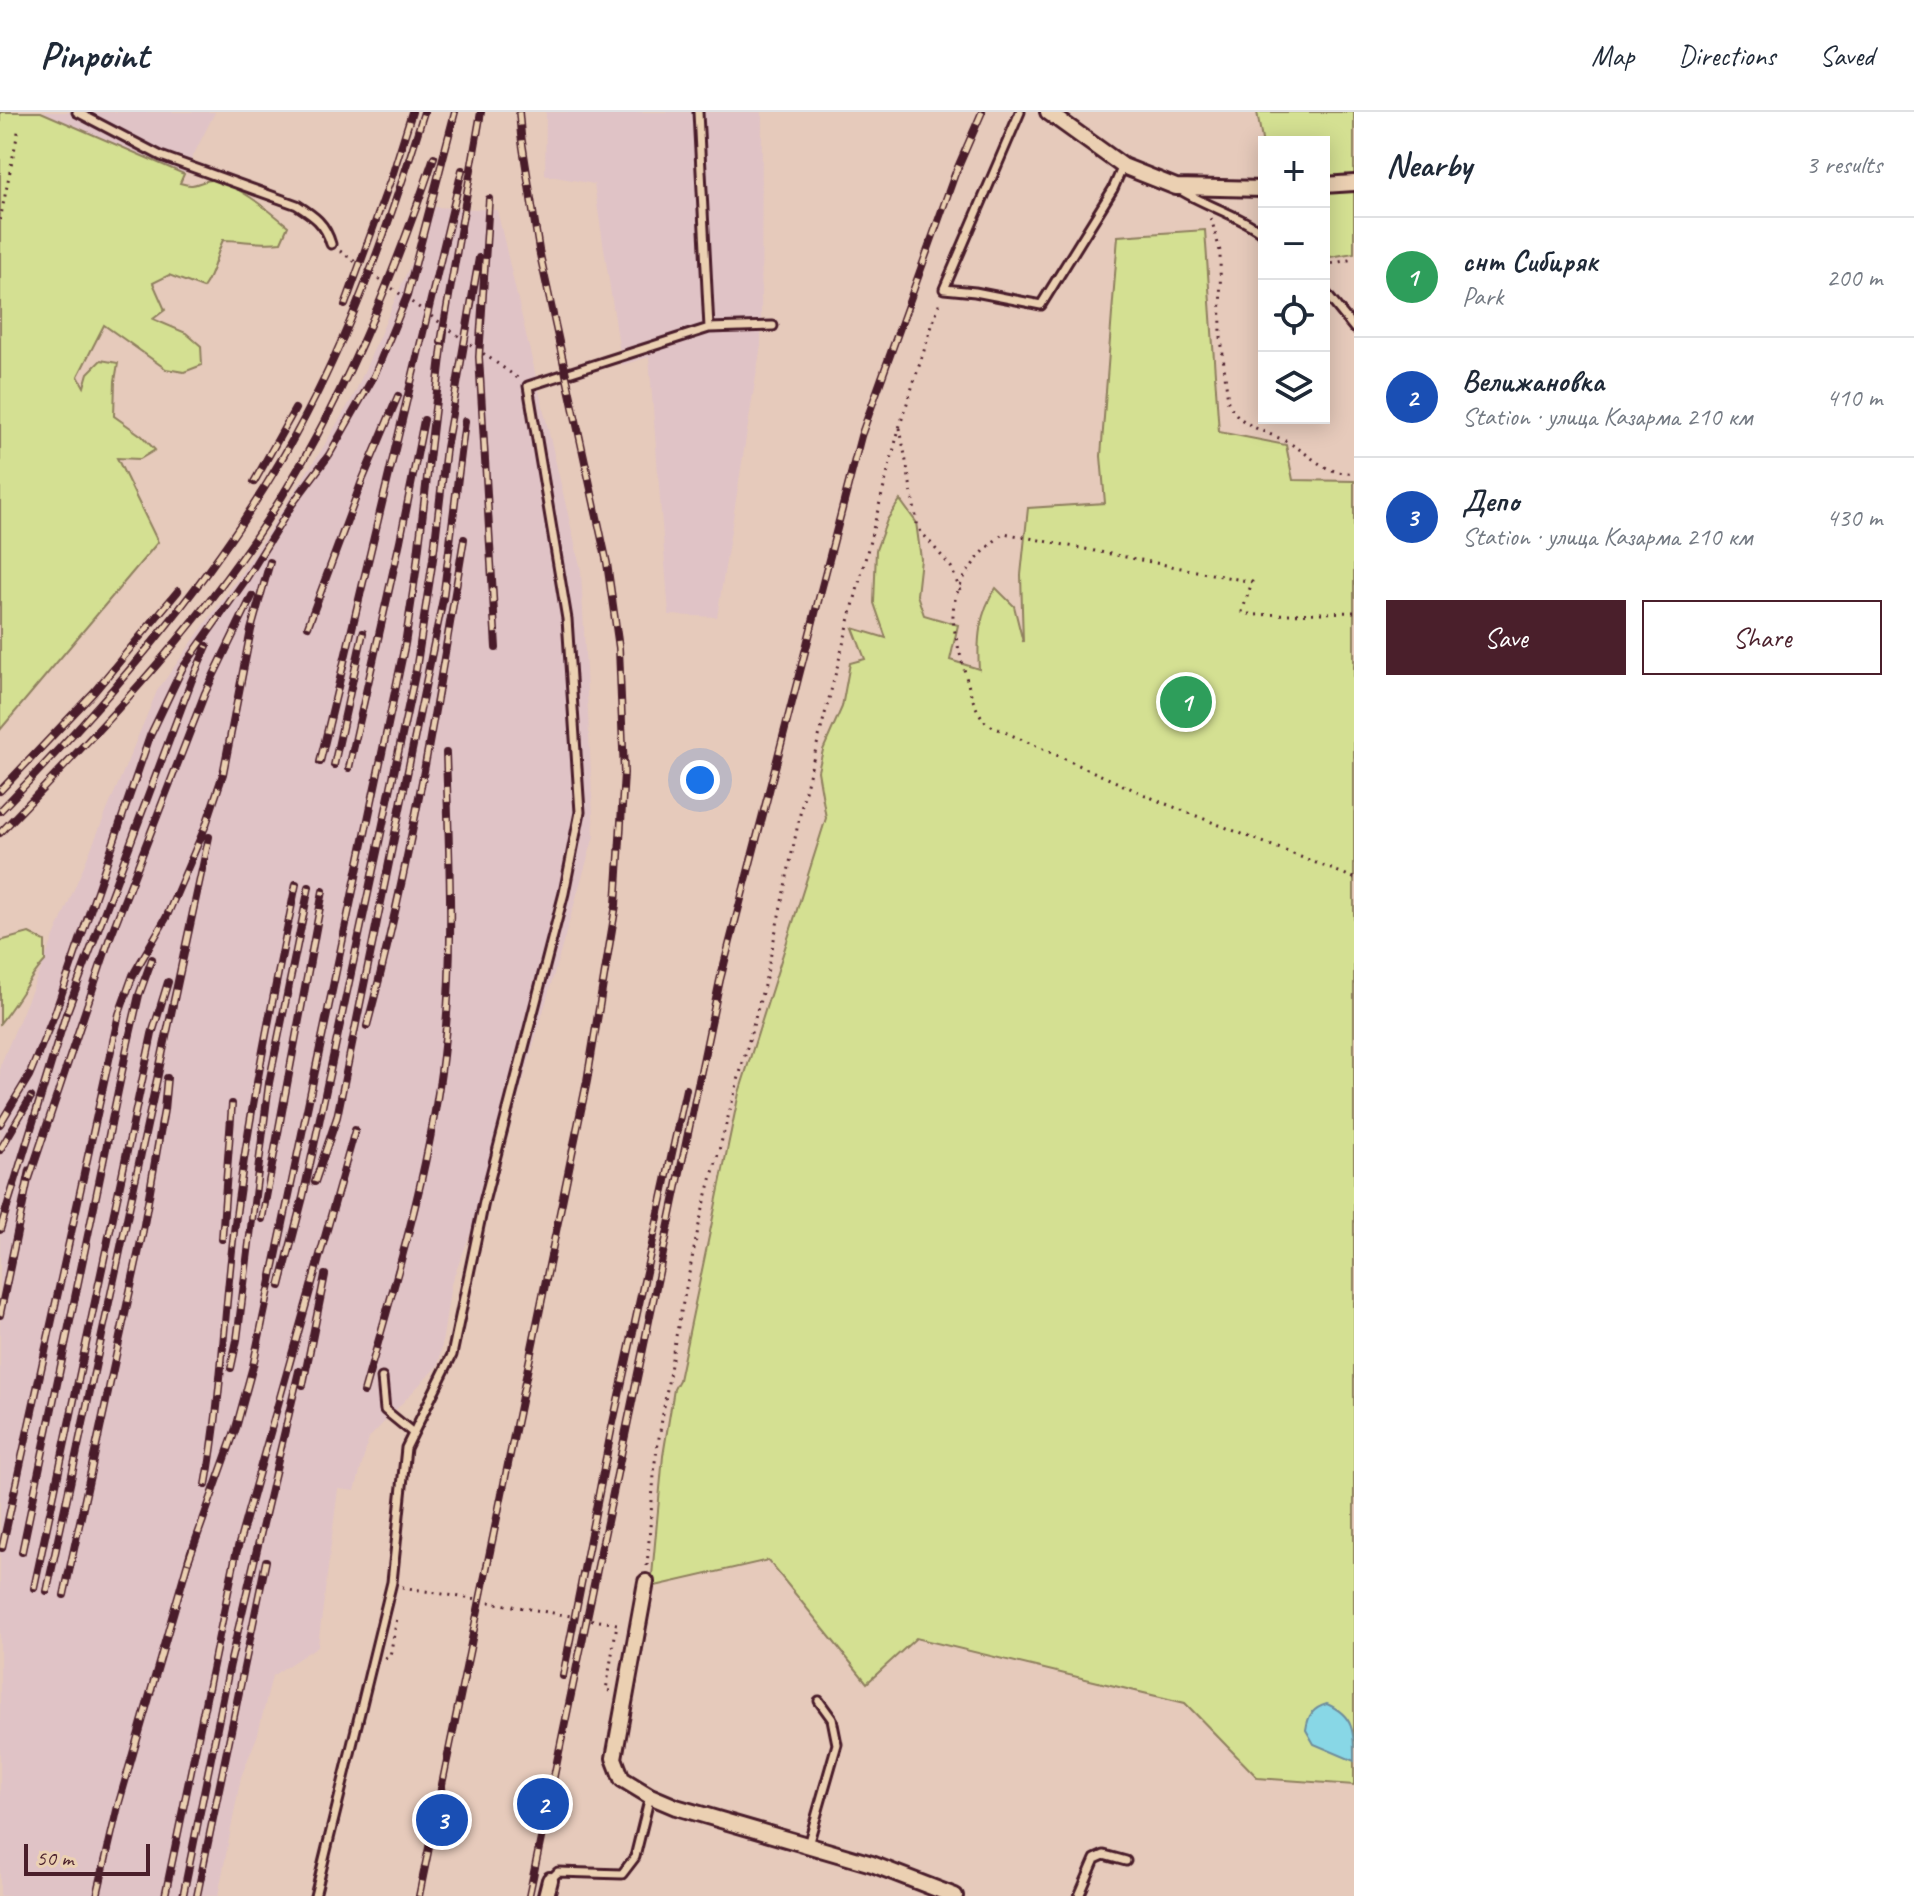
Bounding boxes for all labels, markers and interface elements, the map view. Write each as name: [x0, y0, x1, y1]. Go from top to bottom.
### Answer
text: Pinpoint: [40, 32, 149, 79]
text: Map: [1591, 38, 1634, 73]
text: Directions: [1678, 38, 1776, 73]
text: Saved: [1820, 38, 1874, 73]
map controls: [1258, 136, 1330, 424]
button: +: [1258, 136, 1330, 208]
text: Nearby: [1386, 143, 1472, 186]
text: 3 results: [1806, 148, 1882, 181]
button: −: [1258, 208, 1330, 280]
text: снт Сибиряк: [1462, 242, 1598, 280]
text: 1: [1406, 261, 1418, 294]
text: 200 m: [1826, 261, 1882, 294]
button: locate: [1258, 280, 1330, 352]
text: Park: [1462, 280, 1503, 313]
button: layers: [1258, 352, 1330, 424]
text: Велижановка: [1462, 362, 1604, 400]
text: 2: [1406, 381, 1418, 414]
text: 410 m: [1826, 381, 1882, 414]
text: Station · улица Казарма 210 км: [1462, 400, 1752, 433]
text: Депо: [1462, 482, 1519, 520]
text: 3: [1406, 501, 1418, 534]
text: 430 m: [1826, 501, 1882, 534]
text: Station · улица Казарма 210 км: [1462, 520, 1752, 553]
button: Save: [1386, 600, 1626, 675]
button: Share: [1642, 600, 1882, 675]
pin: 1: [1160, 672, 1212, 732]
your location: [680, 760, 720, 800]
pin: 2: [517, 1774, 569, 1834]
pin: 3: [416, 1790, 468, 1850]
scale bar: [24, 1840, 150, 1876]
text: 50 m: [36, 1844, 73, 1872]

